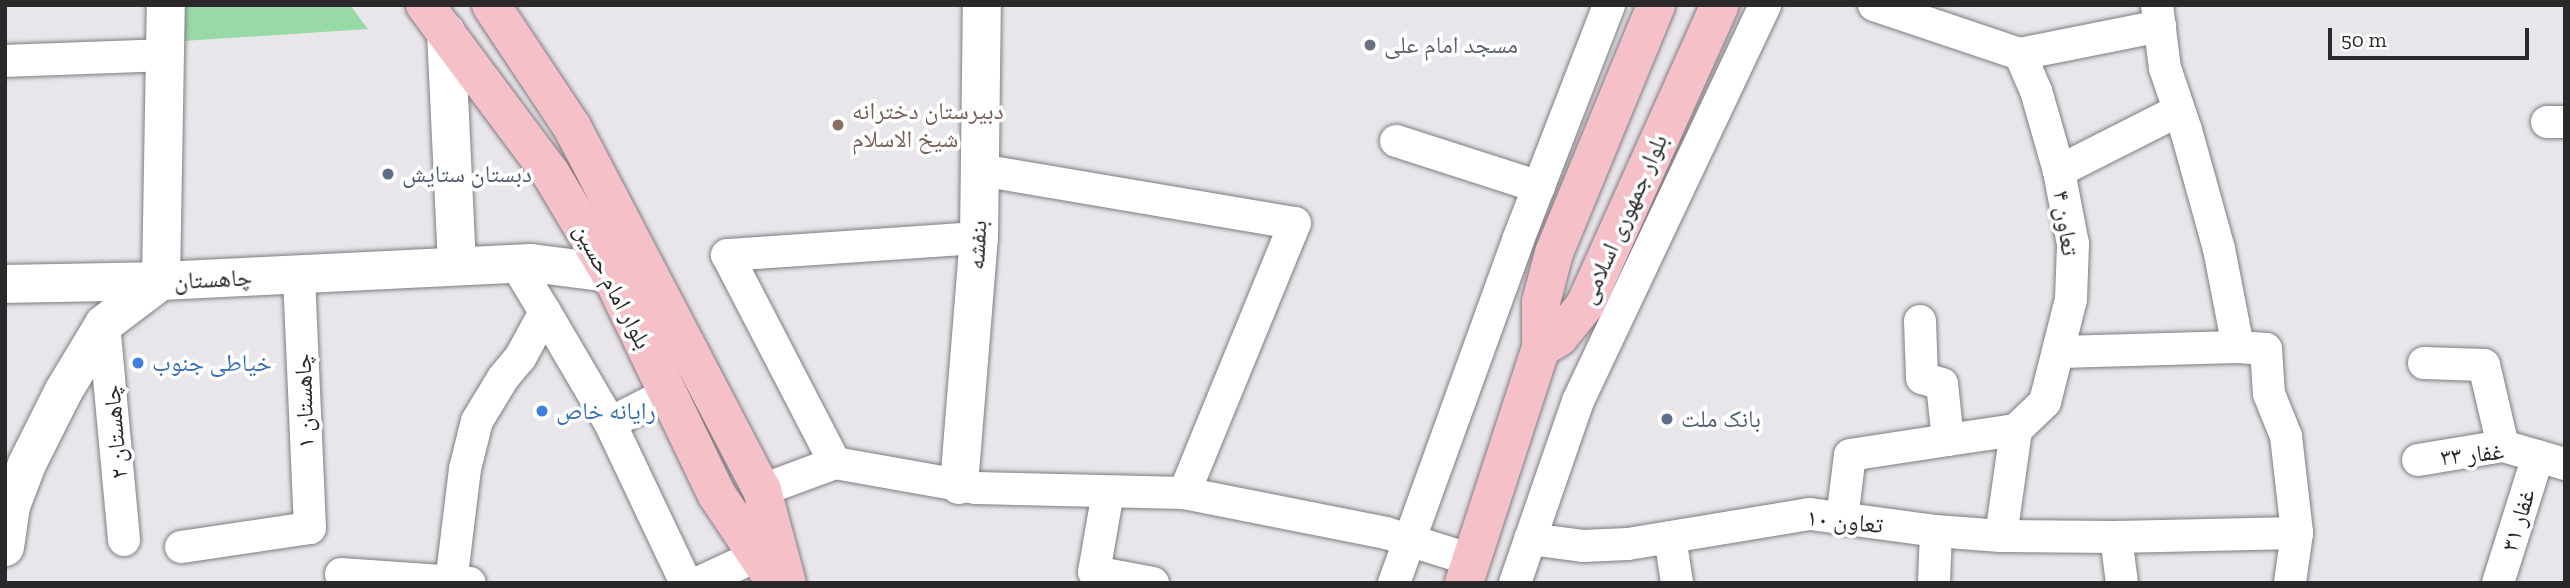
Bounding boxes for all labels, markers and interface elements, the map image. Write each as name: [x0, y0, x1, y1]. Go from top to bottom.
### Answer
scale bar: [2332, 14, 2533, 58]
text: 50 m: [2341, 27, 2387, 52]
place label: مسجد امام علی: [1384, 31, 1518, 59]
marker: مسجد امام علی: [1362, 37, 1378, 53]
place label: دبیرستان دخترانه شیخ الاسلام: [852, 97, 1004, 153]
marker: دبیرستان دخترانه شیخ الاسلام: [830, 117, 846, 133]
street label: بلوار جمهوری اسلامی: [1573, 130, 1673, 308]
place label: دبستان ستایش: [402, 160, 532, 188]
marker: دبستان ستایش: [380, 166, 396, 182]
street label: تعاون ۴: [2047, 188, 2085, 258]
street label: بلوار امام حسین: [568, 218, 658, 354]
street label: بنفشه: [961, 219, 993, 271]
street label: چاهستان: [173, 263, 253, 295]
place label: خیاطی جنوب: [152, 349, 272, 377]
street label: چاهستان ۱: [288, 353, 320, 449]
marker: خیاطی جنوب: [130, 355, 146, 371]
street label: چاهستان ۲: [97, 384, 133, 480]
place label: رایانه خاص: [556, 397, 656, 425]
marker: رایانه خاص: [534, 403, 550, 419]
place label: بانک ملت: [1681, 405, 1761, 433]
marker: بانک ملت: [1659, 411, 1675, 427]
street label: غفار ۳۳: [2439, 436, 2505, 472]
street label: غفار ۳۱: [2495, 485, 2541, 555]
street label: تعاون ۱۰: [1805, 503, 1885, 539]

